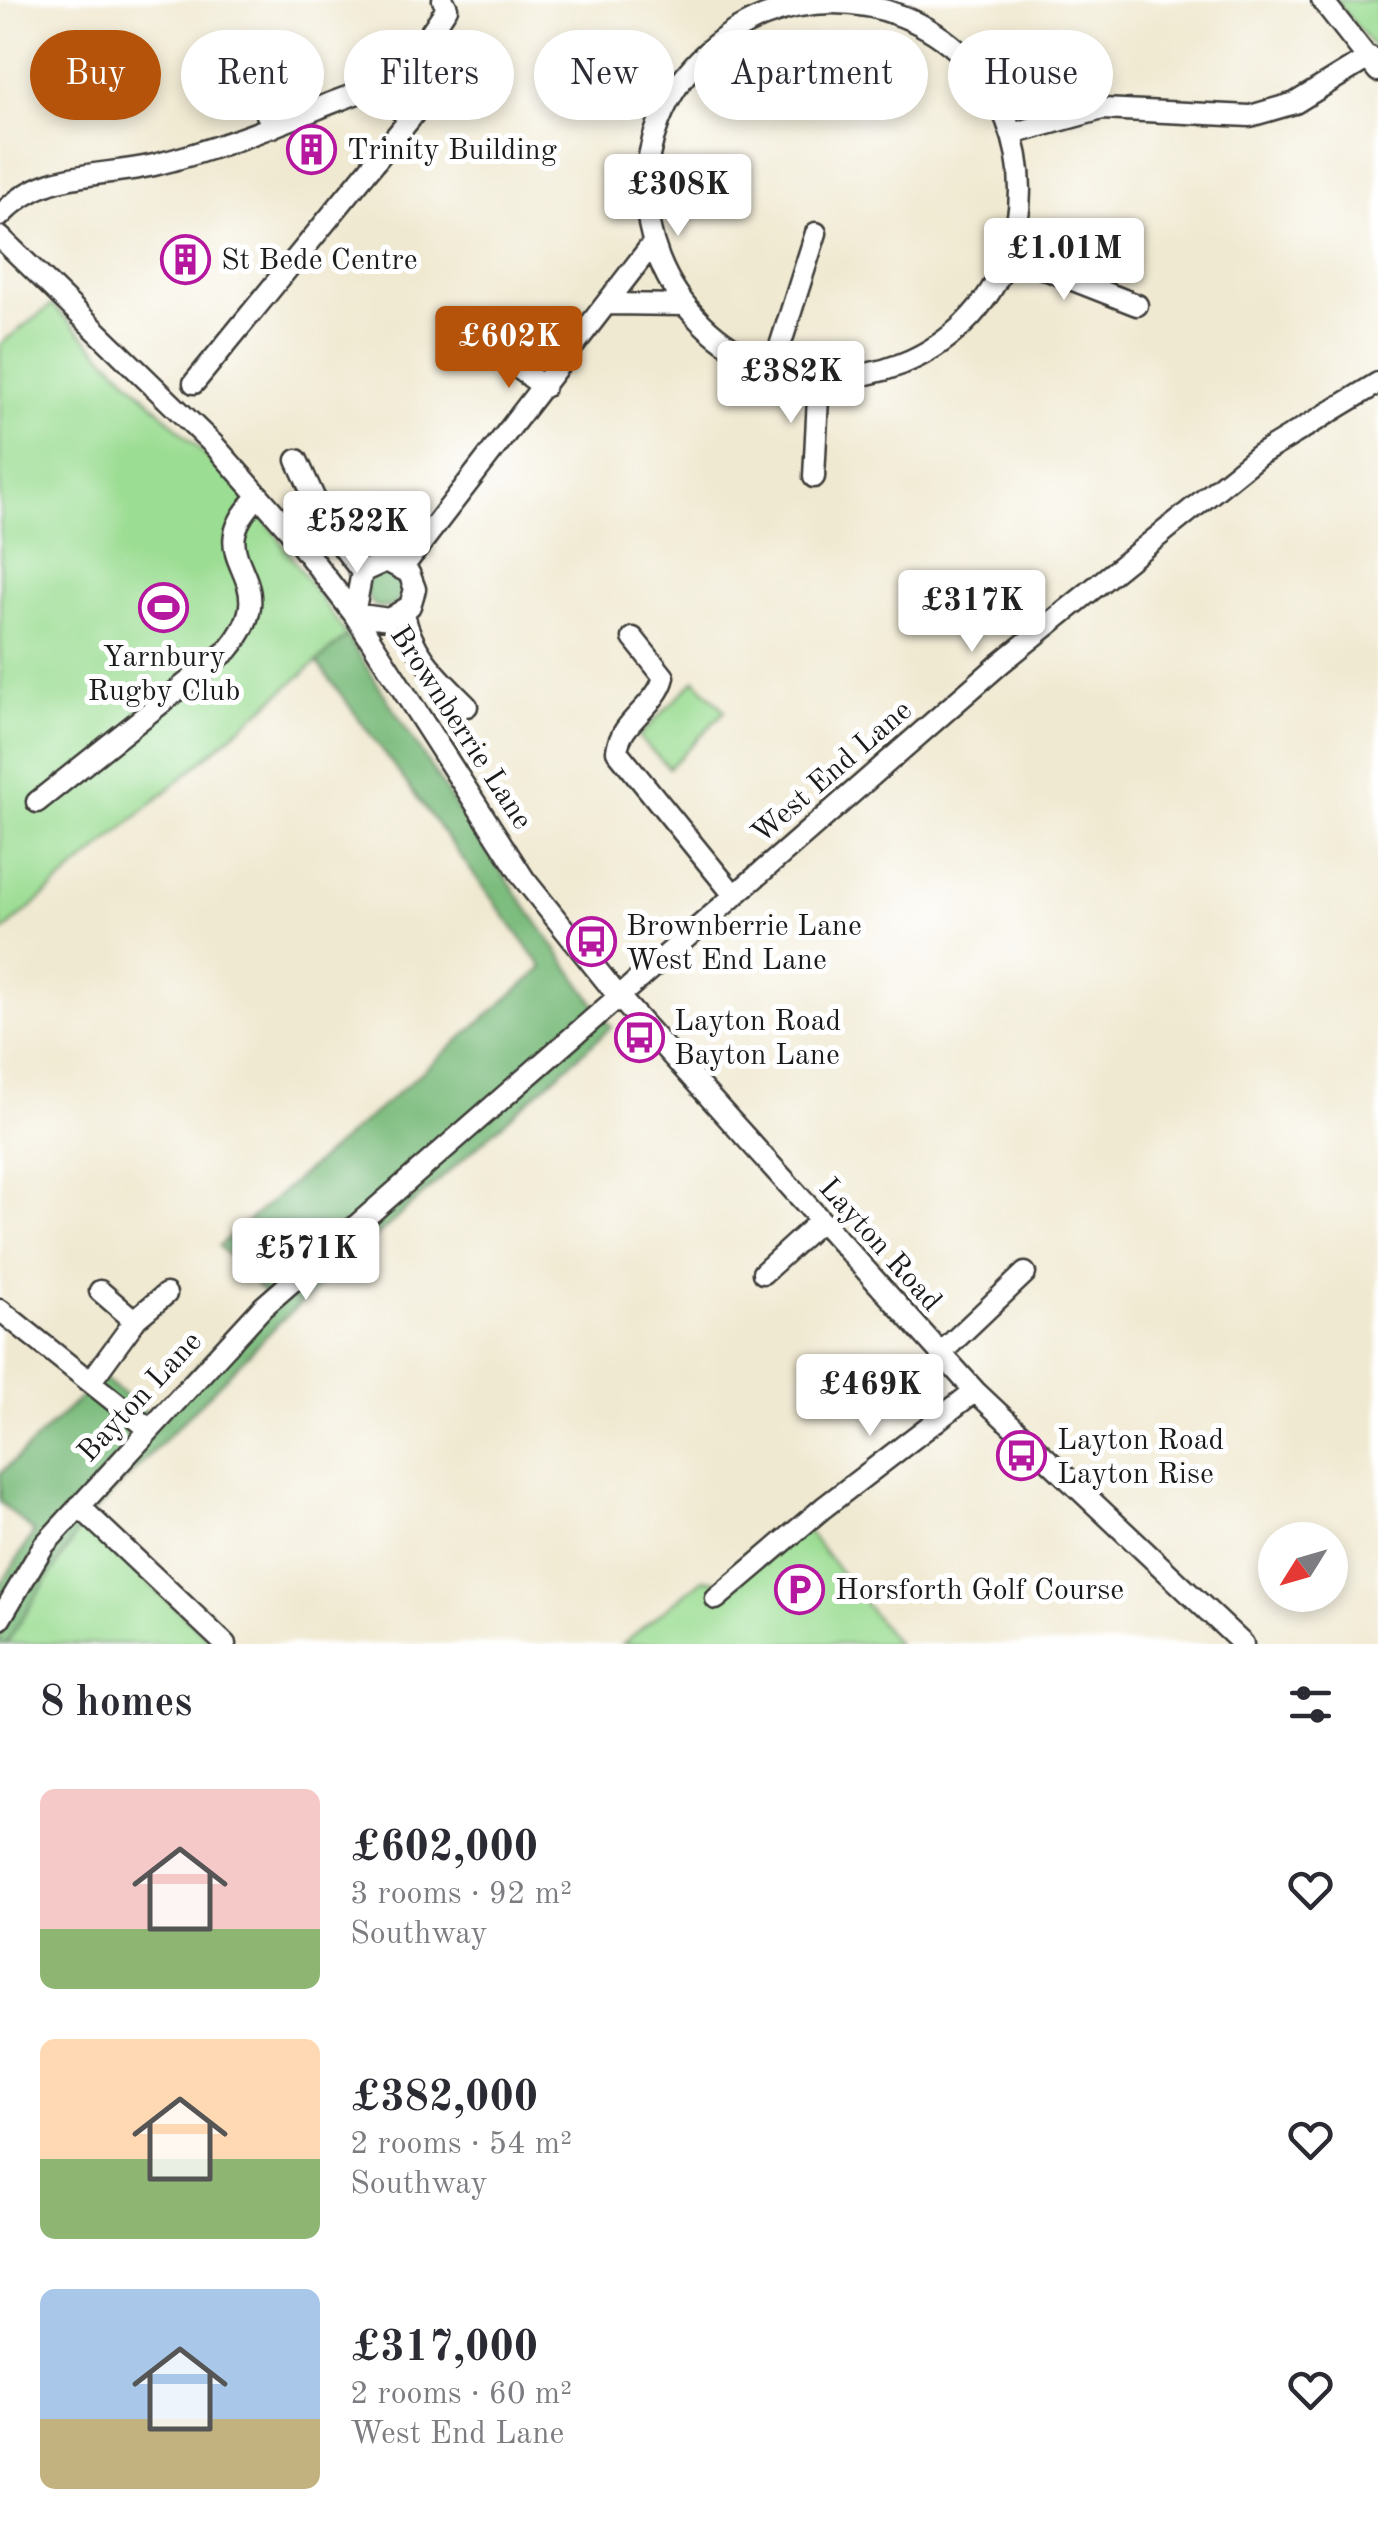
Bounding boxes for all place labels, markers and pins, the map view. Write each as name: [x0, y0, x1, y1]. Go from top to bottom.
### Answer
building icon: Trinity Building: [286, 123, 338, 175]
place label: Trinity Building: [347, 136, 557, 166]
pin: £308K: [608, 154, 748, 239]
pin: £1.01M: [983, 218, 1145, 303]
building icon: St Bede Centre: [160, 233, 212, 285]
place label: St Bede Centre: [221, 246, 418, 276]
pin: £602K: [439, 306, 579, 391]
pin: £382K: [721, 341, 861, 426]
pin: £522K: [287, 491, 427, 576]
pin: £317K: [902, 570, 1042, 655]
sports icon: Yarnbury Rugby Club: [138, 581, 190, 633]
place label: Yarnbury Rugby Club: [88, 643, 240, 707]
place label: Brownberrie Lane West End Lane: [626, 912, 862, 976]
bus stop icon: Brownberrie Lane West End Lane: [565, 916, 617, 968]
place label: Layton Road Bayton Lane: [674, 1007, 841, 1071]
bus stop icon: Layton Road Bayton Lane: [613, 1011, 665, 1063]
pin: £571K: [236, 1218, 376, 1303]
pin: £469K: [800, 1354, 940, 1439]
place label: Layton Road Layton Rise: [1057, 1426, 1224, 1490]
bus stop icon: Layton Road Layton Rise: [996, 1430, 1048, 1482]
parking icon: Horsforth Golf Course: [774, 1563, 826, 1615]
place label: Horsforth Golf Course: [835, 1576, 1124, 1606]

